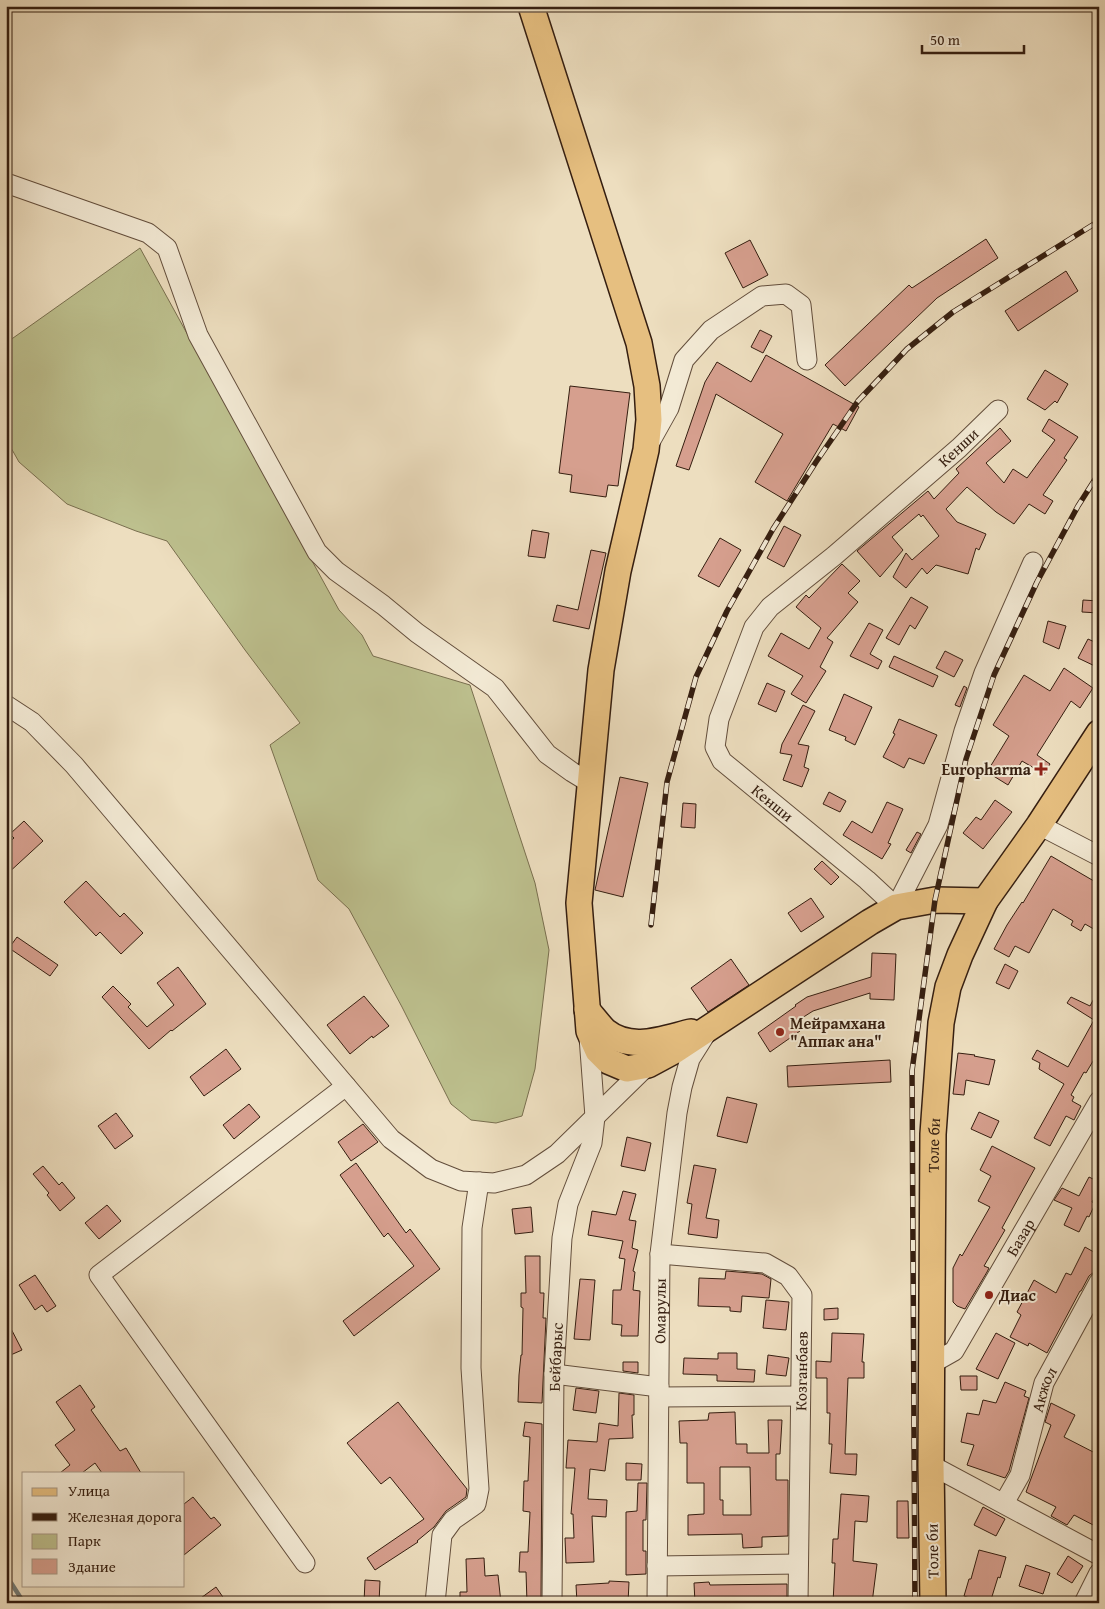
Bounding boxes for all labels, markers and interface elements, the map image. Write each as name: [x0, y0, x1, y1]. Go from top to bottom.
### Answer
scale bar: [922, 22, 1025, 54]
text: 50 m: [930, 29, 961, 50]
street label: Кенши: [932, 421, 984, 472]
place label: Europharma: [942, 757, 1032, 781]
marker: Europharma: [1035, 763, 1047, 775]
street label: Кенши: [746, 778, 799, 827]
place label: Мейрамхана "Аппак ана": [790, 1011, 886, 1053]
marker: Мейрамхана "Аппак ана": [774, 1026, 786, 1038]
street label: Толе би: [921, 1116, 946, 1172]
street label: Базар: [1000, 1214, 1041, 1260]
street label: Омарулы: [647, 1278, 672, 1344]
place label: Диас: [998, 1283, 1036, 1307]
marker: Диас: [983, 1289, 995, 1301]
street label: Бейбарыс: [542, 1322, 569, 1392]
street label: Козганбаев: [788, 1331, 814, 1411]
street label: Акжол: [1025, 1362, 1063, 1415]
legend: [22, 1472, 185, 1586]
text: Улица: [68, 1480, 111, 1501]
text: Железная дорога: [67, 1506, 183, 1527]
street label: Толе би: [920, 1523, 944, 1579]
text: Парк: [68, 1530, 101, 1551]
text: Здание: [68, 1556, 116, 1577]

